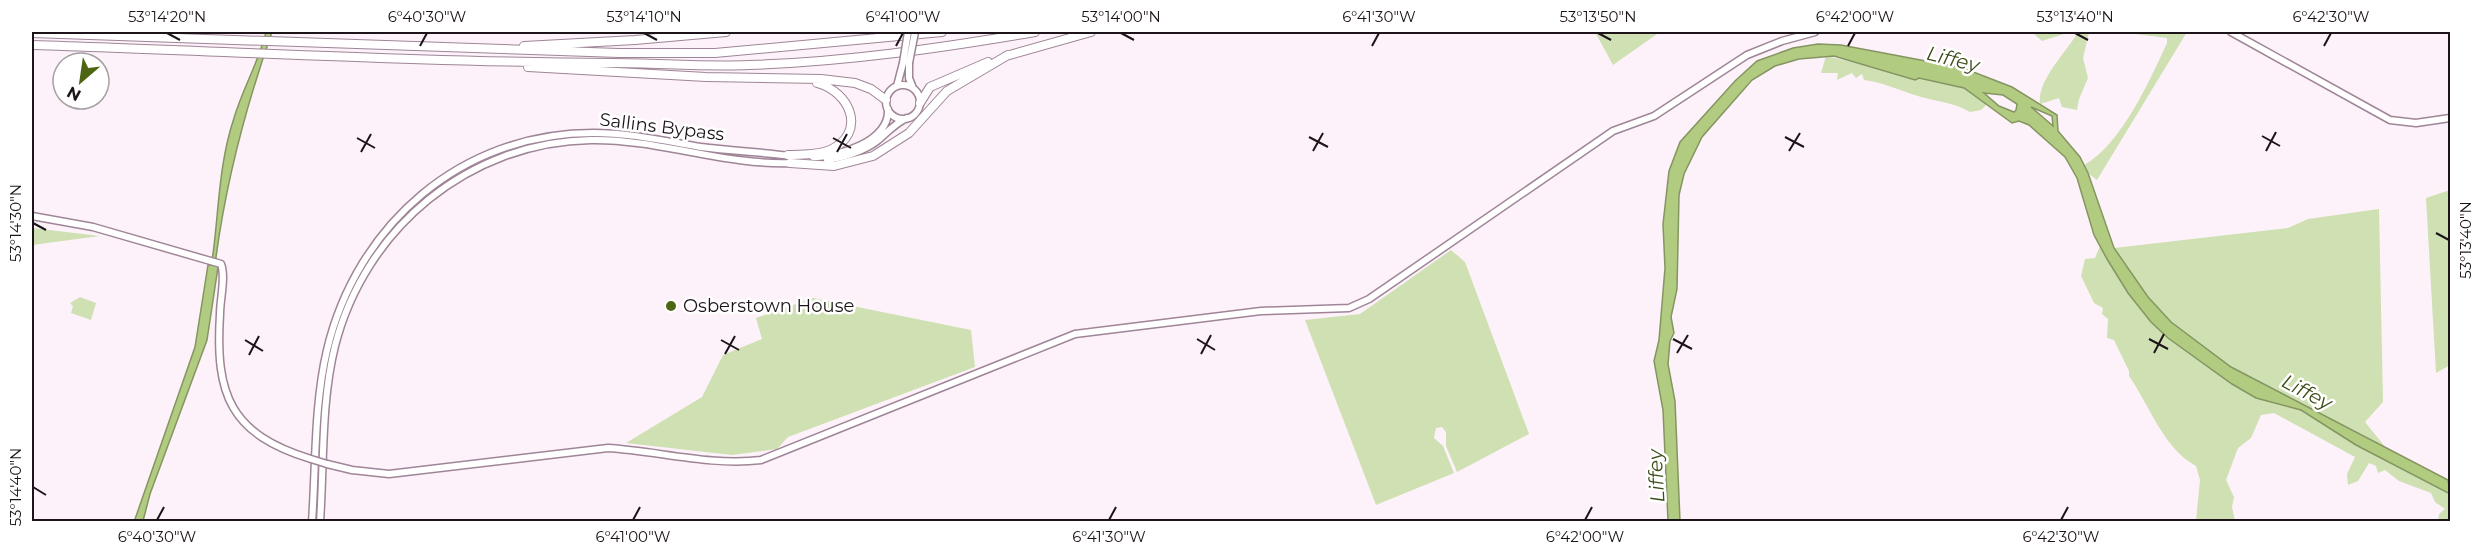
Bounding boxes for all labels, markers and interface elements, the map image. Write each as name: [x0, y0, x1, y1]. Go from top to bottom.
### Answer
text: 53°14'20"N: [128, 7, 206, 26]
text: 6°40'30"W: [388, 7, 467, 26]
text: 53°14'10"N: [606, 7, 682, 26]
text: 6°41'00"W: [866, 7, 941, 26]
text: 53°14'00"N: [1081, 7, 1161, 26]
text: 6°41'30"W: [1342, 7, 1416, 26]
text: 53°13'50"N: [1560, 7, 1636, 26]
text: 6°42'00"W: [1816, 7, 1894, 26]
text: 53°13'40"N: [2036, 7, 2114, 26]
text: 6°42'30"W: [2293, 7, 2370, 26]
water label: Liffey: [1924, 41, 1983, 77]
north arrow: [51, 51, 111, 111]
text: N: [64, 82, 84, 105]
street label: Sallins Bypass: [598, 108, 726, 146]
text: 53°14'30"N: [6, 184, 25, 262]
text: 53°13'40"N: [2456, 201, 2475, 279]
place label: Osberstown House: [683, 295, 854, 317]
marker: Osberstown House: [664, 299, 678, 313]
water label: Liffey: [2278, 369, 2337, 416]
text: 53°14'40"N: [6, 448, 25, 526]
water label: Liffey: [1643, 448, 1669, 503]
text: 6°40'30"W: [118, 527, 197, 546]
text: 6°41'00"W: [596, 527, 671, 546]
text: 6°41'30"W: [1072, 527, 1146, 546]
text: 6°42'00"W: [1546, 527, 1624, 546]
text: 6°42'30"W: [2023, 527, 2100, 546]

